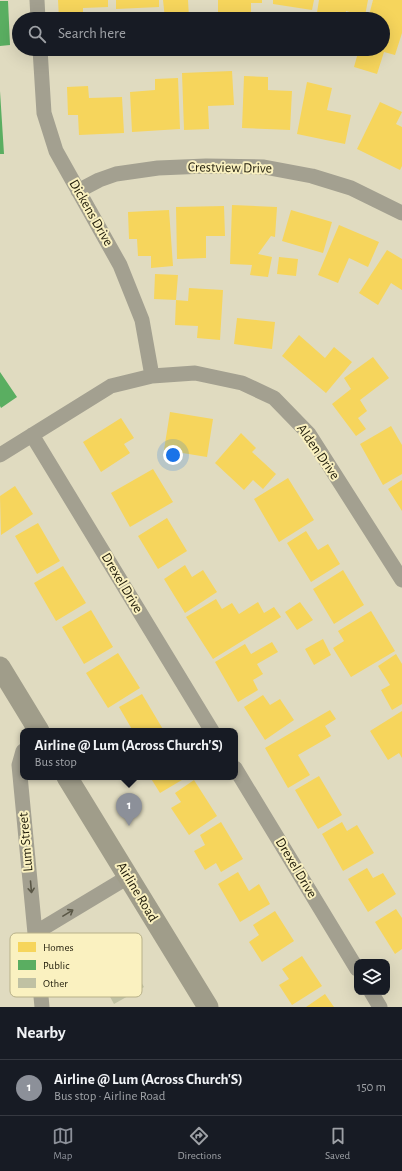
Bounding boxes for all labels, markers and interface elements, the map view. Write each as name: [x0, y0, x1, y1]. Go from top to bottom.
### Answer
search box: [12, 12, 390, 56]
icon: search: [26, 23, 48, 45]
text: Search here: [58, 26, 126, 41]
street label: Crestview Drive: [188, 160, 272, 176]
street label: Dickens Drive: [66, 177, 116, 249]
street label: Alden Drive: [294, 422, 342, 482]
your location: [163, 445, 183, 465]
street label: Drexel Drive: [99, 551, 145, 615]
popup: [20, 728, 238, 780]
text: Airline @ Lum (Across Church'S): [35, 738, 223, 753]
text: Bus stop: [35, 756, 77, 769]
pin: 1: [116, 793, 142, 826]
street label: Lum Street: [16, 811, 36, 872]
street label: Drexel Drive: [273, 836, 319, 900]
street label: Airline Road: [114, 860, 160, 924]
one-way arrow: [27, 880, 34, 893]
one-way arrow: [62, 908, 74, 916]
legend: [10, 933, 142, 997]
text: Homes: [43, 942, 74, 953]
map controls: [354, 959, 390, 995]
button: layers: [354, 959, 390, 995]
text: Public: [43, 960, 70, 971]
text: Other: [43, 978, 68, 989]
text: Nearby: [16, 1024, 66, 1041]
text: Airline @ Lum (Across Church'S): [54, 1072, 243, 1087]
text: 1: [27, 1081, 31, 1094]
text: 150 m: [357, 1081, 386, 1094]
text: Bus stop · Airline Road: [54, 1090, 166, 1103]
tab: Map: [52, 1125, 74, 1162]
tab: Directions: [177, 1125, 221, 1162]
tab: Saved: [325, 1125, 350, 1162]

